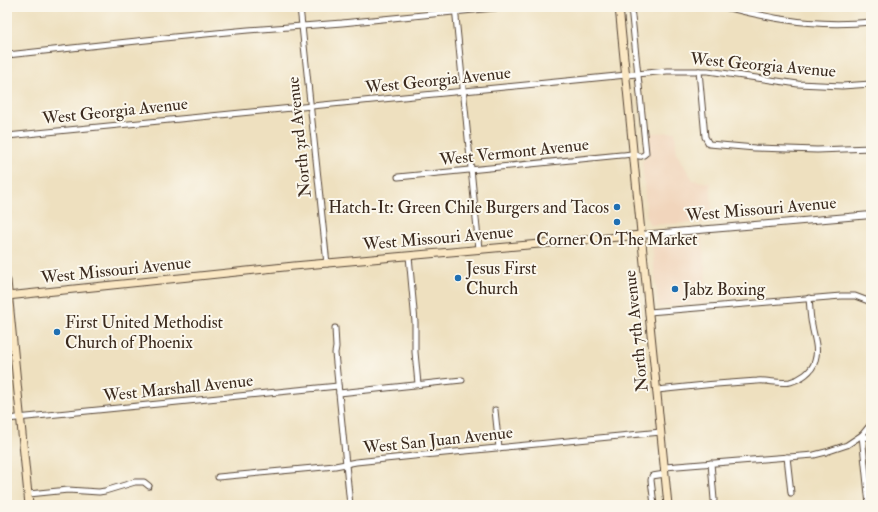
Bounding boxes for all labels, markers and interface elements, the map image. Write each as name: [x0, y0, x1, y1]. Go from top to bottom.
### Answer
street label: West Georgia Avenue: [688, 48, 837, 82]
street label: West Georgia Avenue: [363, 62, 512, 98]
street label: North 3rd Avenue: [282, 76, 316, 198]
street label: West Georgia Avenue: [40, 93, 189, 129]
street label: West Vermont Avenue: [437, 134, 590, 170]
street label: West Missouri Avenue: [684, 192, 837, 226]
place label: Hatch-It: Green Chile Burgers and Tacos: [328, 197, 609, 218]
marker: Hatch-It: Green Chile Burgers and Tacos: [612, 202, 622, 212]
marker: Corner On The Market: [612, 217, 622, 227]
street label: West Missouri Avenue: [361, 221, 514, 255]
place label: Corner On The Market: [536, 229, 698, 250]
street label: West Missouri Avenue: [39, 252, 192, 288]
place label: Jesus First Church: [465, 258, 537, 299]
street label: North 7th Avenue: [619, 269, 653, 393]
marker: Jesus First Church: [453, 273, 463, 283]
place label: Jabz Boxing: [682, 279, 766, 301]
marker: Jabz Boxing: [670, 284, 680, 294]
place label: First United Methodist Church of Phoenix: [65, 312, 223, 353]
marker: First United Methodist Church of Phoenix: [52, 327, 62, 337]
street label: West Marshall Avenue: [101, 370, 254, 406]
street label: West San Juan Avenue: [361, 422, 514, 459]

